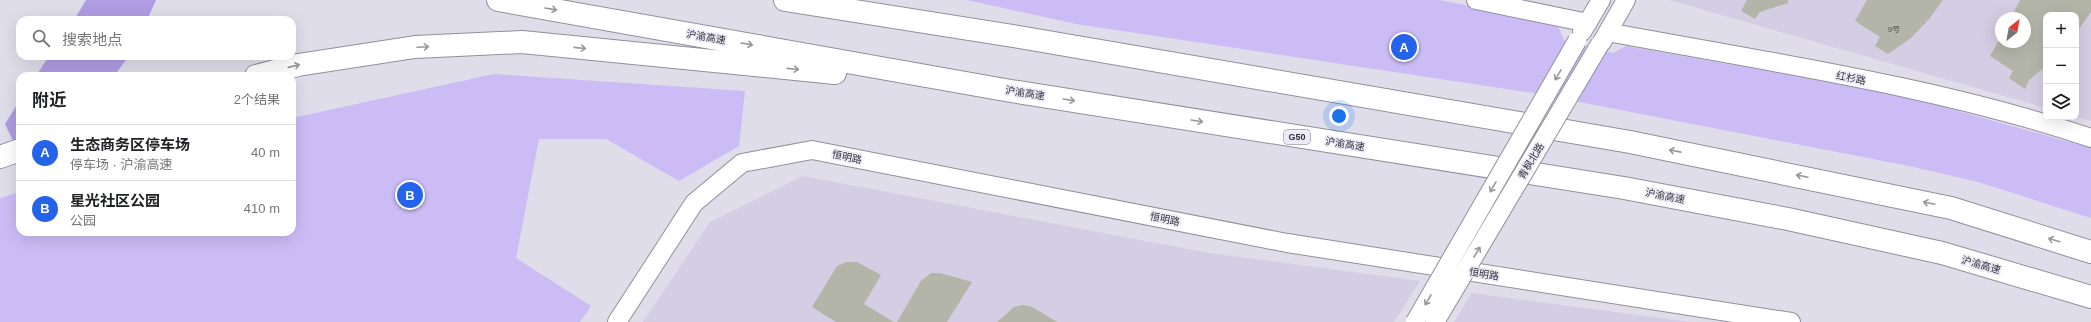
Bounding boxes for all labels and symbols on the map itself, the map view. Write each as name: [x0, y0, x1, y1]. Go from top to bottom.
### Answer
one-way arrow: [544, 6, 557, 14]
north arrow: [1995, 12, 2031, 48]
house number: 9号: [1888, 25, 1900, 34]
street label: 沪渝高速: [685, 28, 727, 46]
pin: A: [1391, 32, 1417, 62]
one-way arrow: [741, 41, 754, 49]
one-way arrow: [416, 43, 429, 51]
one-way arrow: [573, 44, 586, 52]
one-way arrow: [287, 62, 300, 70]
one-way arrow: [786, 65, 799, 73]
one-way arrow: [1553, 69, 1561, 81]
street label: 红杉路: [1835, 70, 1867, 86]
street label: 沪渝高速: [1004, 84, 1046, 102]
one-way arrow: [1062, 97, 1075, 105]
your location: [1329, 106, 1349, 126]
one-way arrow: [1190, 117, 1203, 125]
road number: G50: [1284, 130, 1310, 144]
street label: 沪渝高速: [1324, 135, 1366, 153]
street label: 青枫北路: [1516, 141, 1546, 181]
one-way arrow: [1669, 146, 1682, 154]
street label: 恒明路: [831, 149, 863, 165]
one-way arrow: [1796, 172, 1809, 180]
pin: B: [397, 180, 423, 210]
one-way arrow: [1488, 181, 1496, 193]
street label: 沪渝高速: [1644, 187, 1686, 205]
one-way arrow: [1923, 199, 1936, 207]
street label: 恒明路: [1149, 211, 1181, 227]
one-way arrow: [2048, 236, 2060, 244]
one-way arrow: [1473, 246, 1481, 258]
street label: 沪渝高速: [1960, 254, 2002, 276]
street label: 恒明路: [1468, 266, 1500, 282]
one-way arrow: [1423, 294, 1431, 306]

